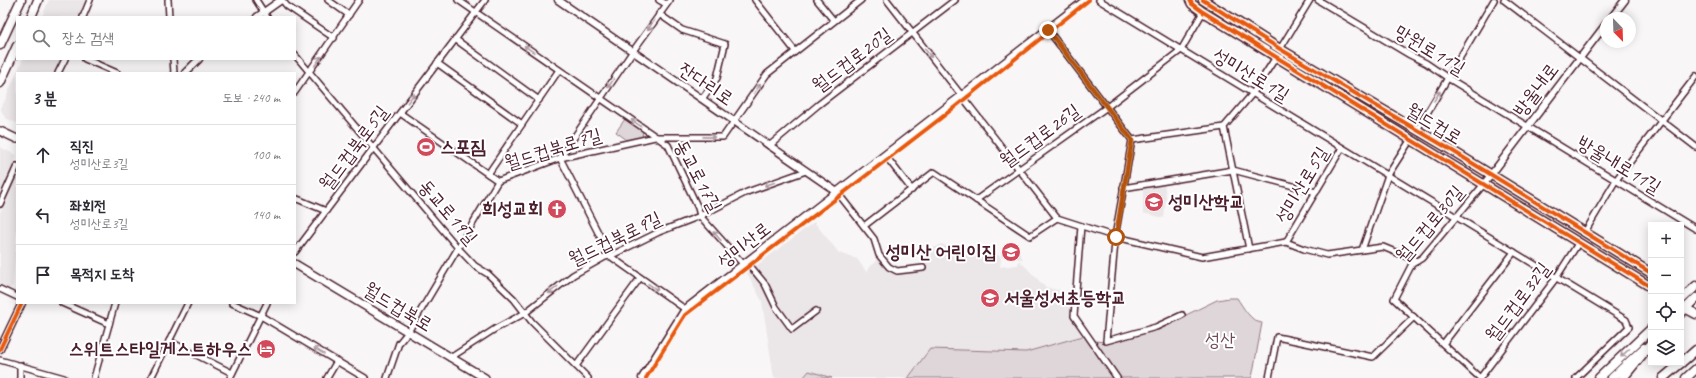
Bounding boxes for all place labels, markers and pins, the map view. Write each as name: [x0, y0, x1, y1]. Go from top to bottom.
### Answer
place label: 스포짐: [440, 135, 486, 159]
sports icon: 스포짐: [415, 136, 437, 158]
place label: 성미산학교: [1168, 190, 1244, 214]
school or university icon: 성미산학교: [1143, 191, 1165, 213]
place label: 희성교회: [482, 197, 543, 221]
church icon: 희성교회: [546, 198, 568, 220]
place label: 성미산 어린이집: [885, 240, 997, 264]
school or university icon: 성미산 어린이집: [1000, 241, 1022, 263]
place label: 서울성서초등학교: [1004, 286, 1126, 310]
school or university icon: 서울성서초등학교: [979, 287, 1001, 309]
place label: 스위트스타일게스트하우스: [69, 337, 252, 361]
hotel icon: 스위트스타일게스트하우스: [255, 338, 277, 360]

